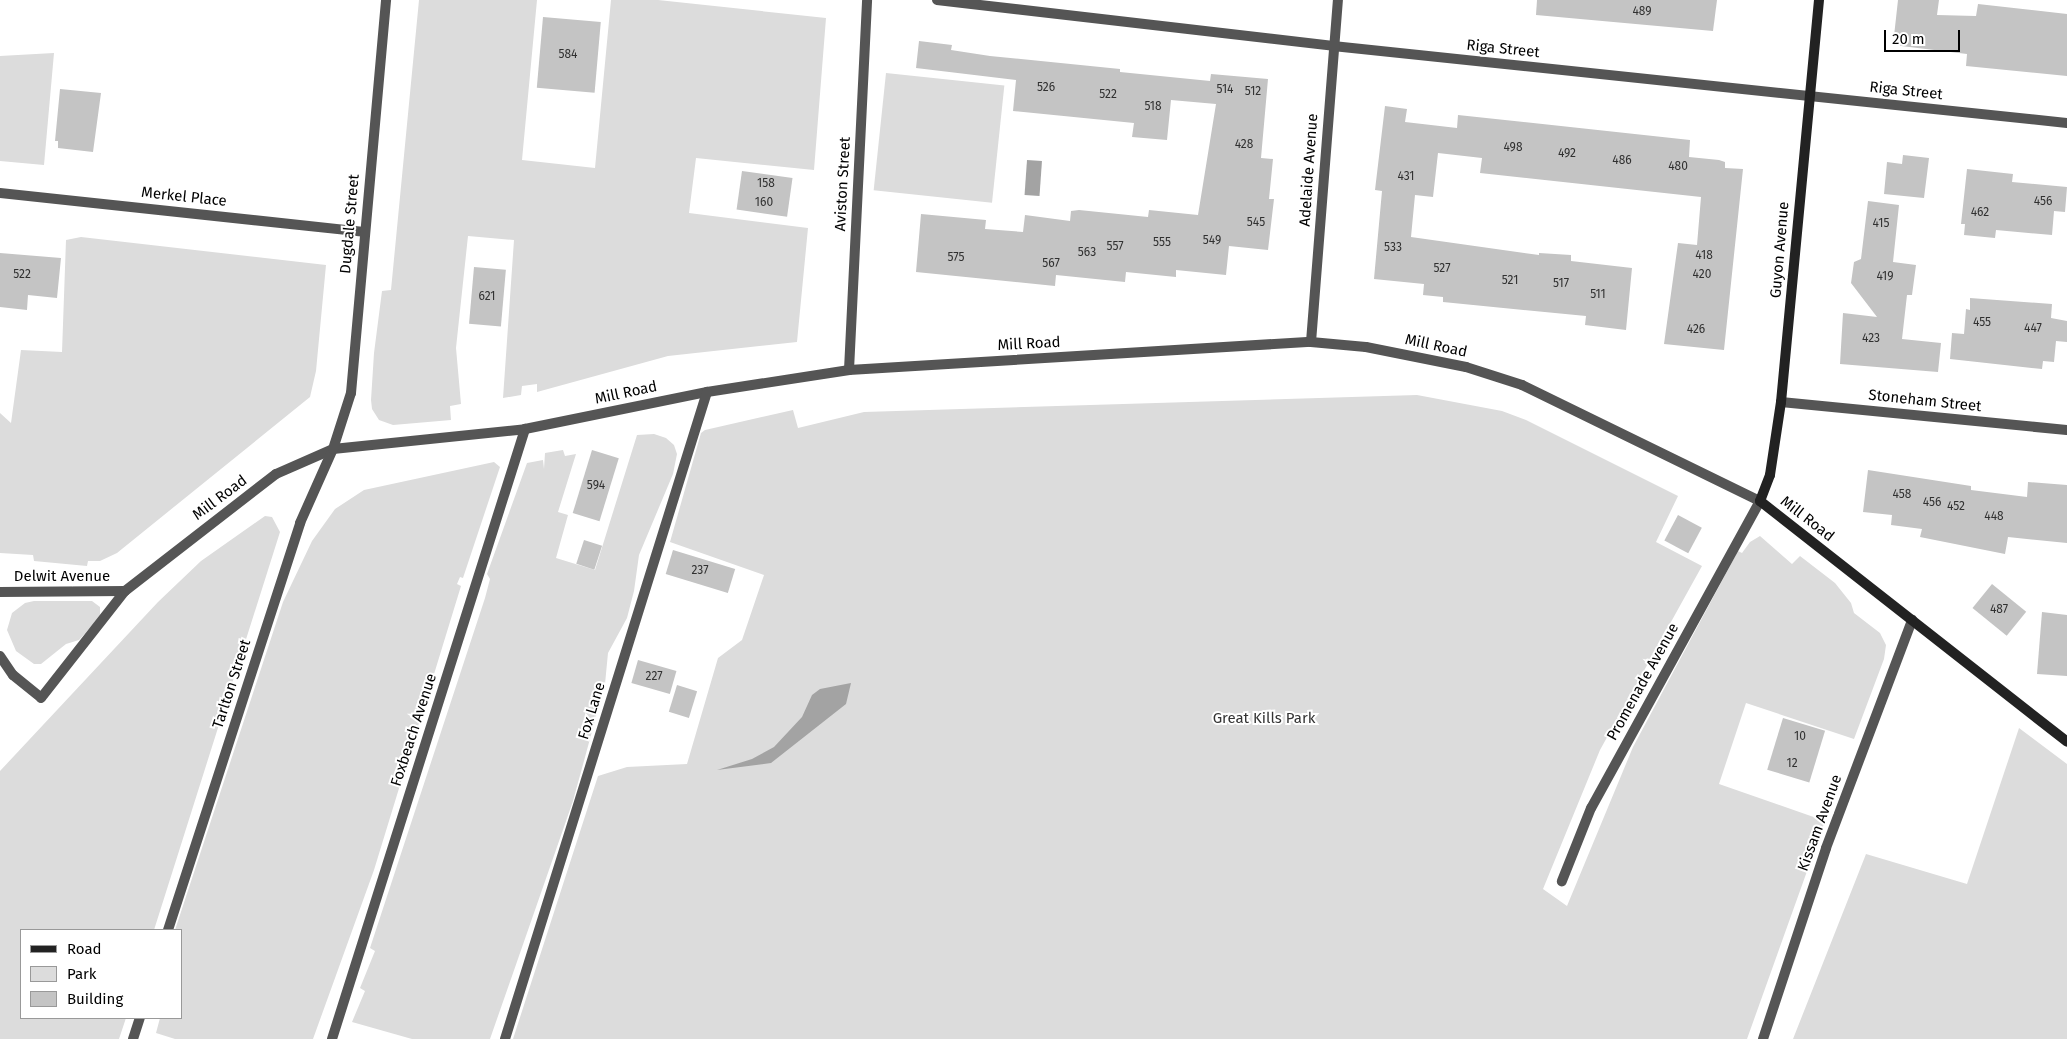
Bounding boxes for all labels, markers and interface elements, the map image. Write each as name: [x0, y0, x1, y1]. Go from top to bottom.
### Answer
house number: 489: [1632, 5, 1652, 19]
scale bar: [1887, 20, 1963, 52]
text: 20 m: [1892, 30, 1925, 48]
street label: Riga Street: [1465, 36, 1541, 62]
house number: 584: [558, 48, 578, 62]
street label: Riga Street: [1868, 78, 1944, 104]
house number: 526: [1037, 81, 1055, 95]
house number: 514: [1217, 83, 1233, 97]
house number: 512: [1245, 85, 1261, 99]
house number: 522: [1099, 88, 1117, 102]
house number: 518: [1144, 100, 1162, 114]
street label: Adelaide Avenue: [1296, 113, 1322, 227]
street label: Aviston Street: [832, 136, 854, 232]
house number: 428: [1235, 138, 1253, 152]
house number: 498: [1503, 141, 1523, 155]
house number: 492: [1558, 147, 1576, 161]
house number: 486: [1612, 154, 1632, 168]
house number: 480: [1668, 160, 1688, 174]
house number: 431: [1397, 170, 1415, 184]
street label: Dugdale Street: [337, 173, 363, 275]
house number: 158: [757, 177, 775, 191]
street label: Merkel Place: [140, 184, 228, 210]
house number: 456: [2034, 195, 2052, 209]
house number: 160: [755, 196, 773, 210]
street label: Guyon Avenue: [1767, 201, 1793, 299]
house number: 462: [1971, 206, 1989, 220]
house number: 545: [1247, 216, 1265, 230]
house number: 415: [1873, 217, 1889, 231]
house number: 549: [1203, 234, 1221, 248]
house number: 555: [1153, 236, 1171, 250]
house number: 557: [1106, 240, 1124, 254]
house number: 533: [1384, 241, 1402, 255]
house number: 563: [1078, 246, 1096, 260]
house number: 418: [1695, 249, 1713, 263]
house number: 575: [948, 251, 964, 265]
house number: 567: [1042, 257, 1060, 271]
house number: 527: [1433, 262, 1451, 276]
house number: 522: [13, 268, 31, 282]
house number: 420: [1693, 268, 1711, 282]
house number: 419: [1876, 270, 1894, 284]
house number: 521: [1502, 274, 1518, 288]
house number: 517: [1553, 277, 1569, 291]
house number: 511: [1590, 288, 1606, 302]
house number: 621: [478, 290, 496, 304]
house number: 455: [1973, 316, 1991, 330]
house number: 447: [2024, 322, 2042, 336]
house number: 426: [1687, 323, 1705, 337]
street label: Mill Road: [1403, 331, 1469, 361]
house number: 423: [1862, 332, 1880, 346]
street label: Mill Road: [997, 333, 1061, 355]
street label: Mill Road: [593, 378, 659, 408]
street label: Stoneham Street: [1868, 386, 1982, 416]
street label: Mill Road: [189, 472, 251, 524]
house number: 594: [587, 479, 605, 493]
house number: 458: [1893, 488, 1911, 502]
street label: Mill Road: [1777, 492, 1837, 546]
house number: 456: [1923, 496, 1941, 510]
house number: 452: [1947, 500, 1965, 514]
house number: 448: [1984, 510, 2004, 524]
house number: 237: [691, 564, 709, 578]
street label: Delwit Avenue: [14, 568, 110, 586]
house number: 487: [1990, 603, 2008, 617]
street label: Promenade Avenue: [1603, 620, 1683, 744]
street label: Tarlton Street: [209, 637, 255, 731]
house number: 227: [645, 670, 663, 684]
street label: Foxbeach Avenue: [387, 671, 441, 789]
street label: Fox Lane: [575, 680, 609, 742]
park label: Great Kills Park: [1213, 710, 1315, 728]
house number: 10: [1794, 730, 1806, 744]
house number: 12: [1786, 757, 1798, 771]
street label: Kissam Avenue: [1794, 772, 1846, 874]
legend: [20, 929, 182, 1019]
text: Road: [67, 940, 102, 958]
text: Park: [67, 965, 97, 983]
text: Building: [67, 990, 123, 1008]

